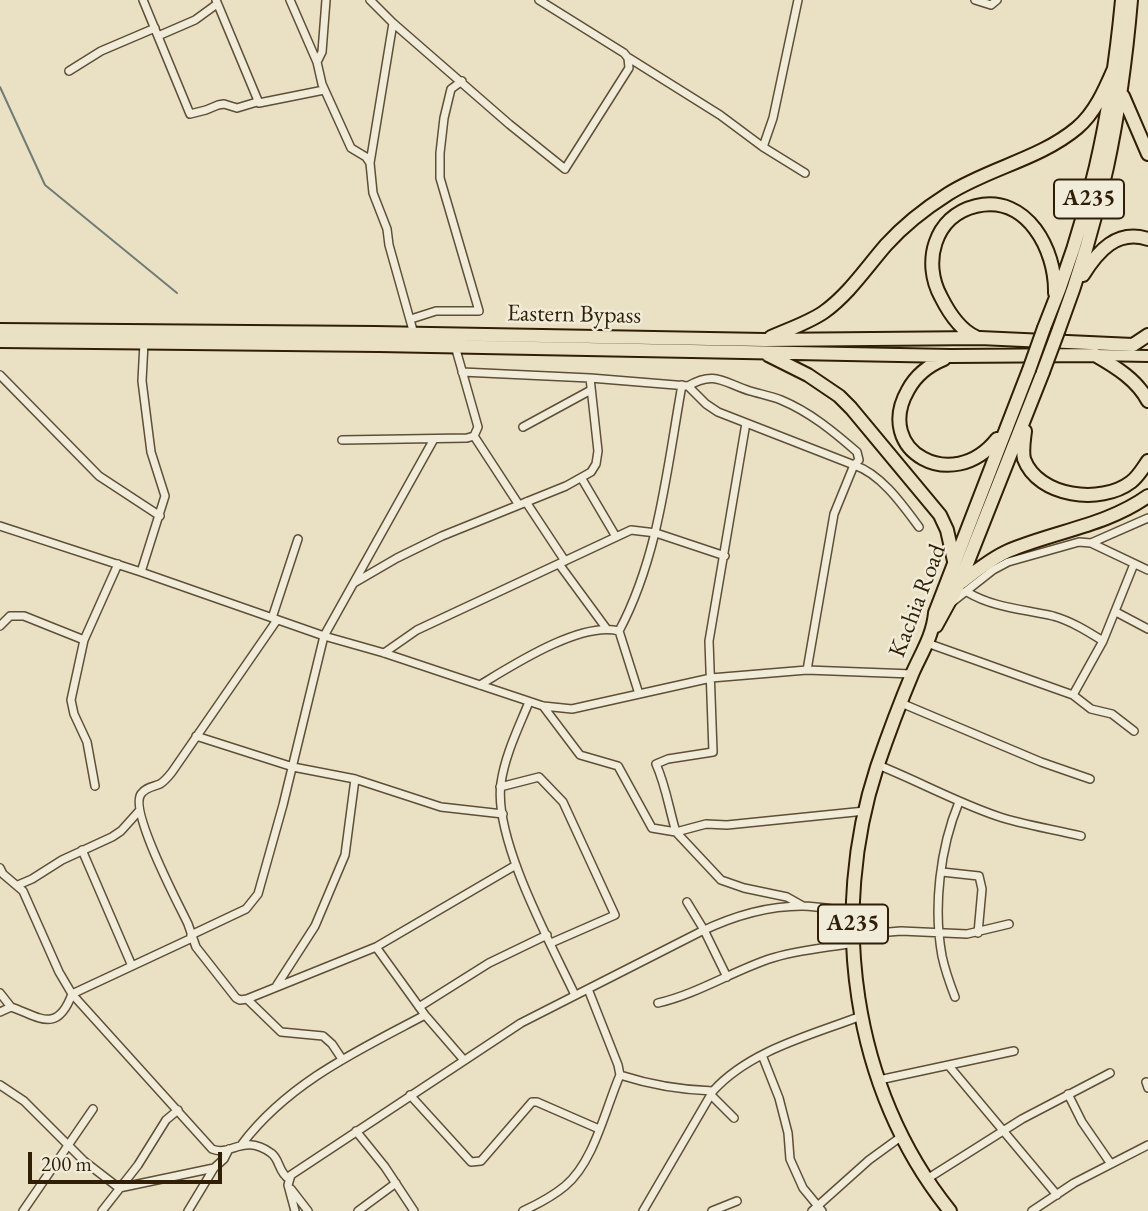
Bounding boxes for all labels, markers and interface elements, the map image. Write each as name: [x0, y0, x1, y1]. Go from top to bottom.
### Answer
road number: A235: [1054, 180, 1124, 218]
street label: Eastern Bypass: [507, 299, 641, 331]
street label: Kachia Road: [883, 541, 953, 661]
road number: A235: [818, 904, 888, 944]
scale bar: [32, 1138, 226, 1182]
text: 200 m: [41, 1150, 92, 1177]

